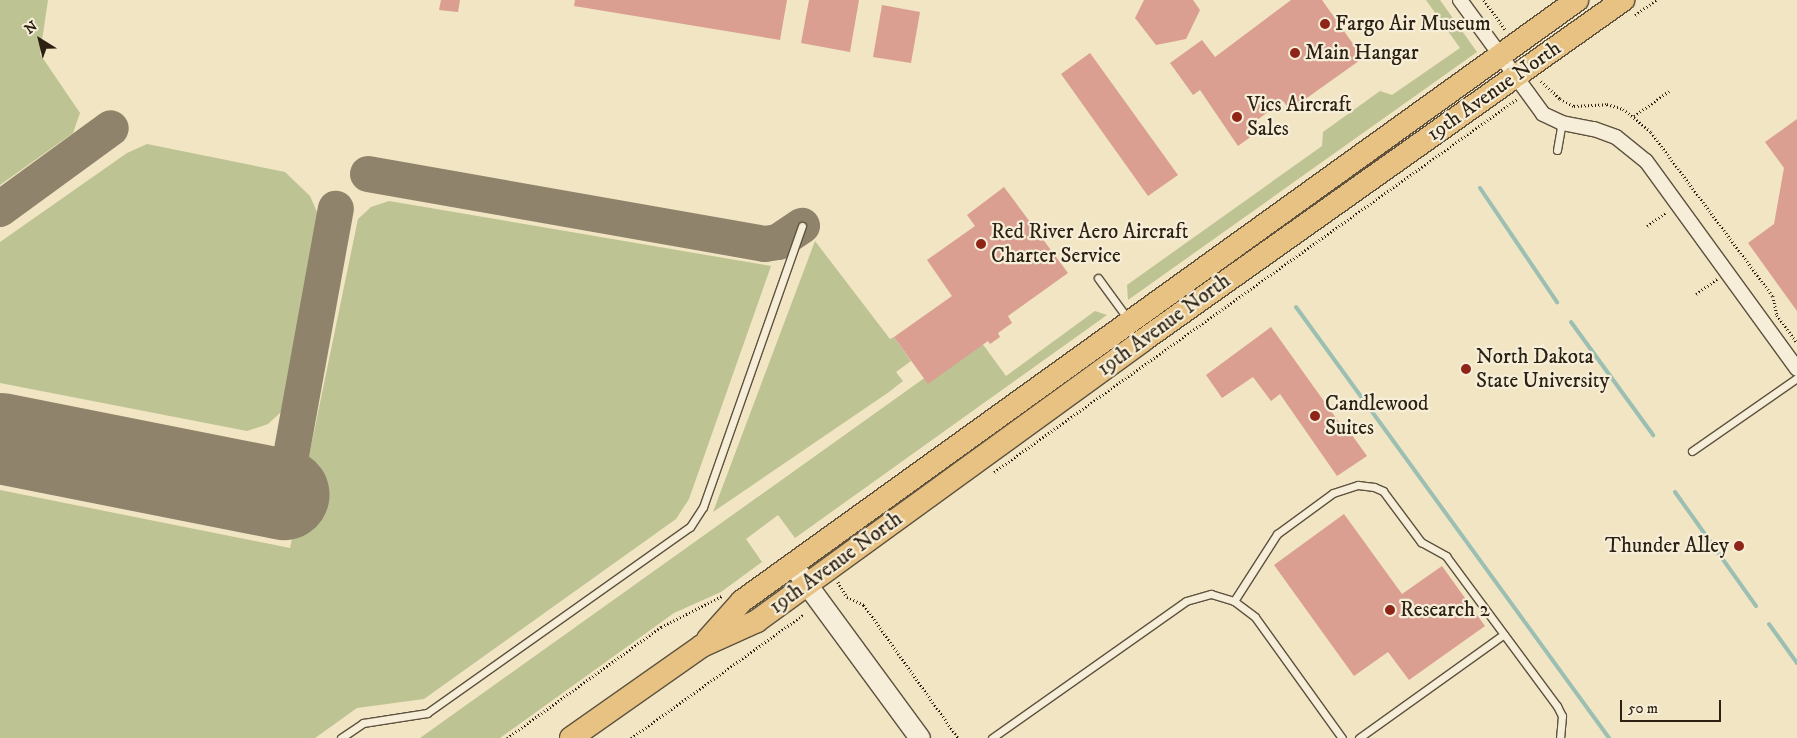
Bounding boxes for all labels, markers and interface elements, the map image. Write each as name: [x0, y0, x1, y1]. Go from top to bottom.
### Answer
place label: Fargo Air Museum: [1335, 11, 1491, 37]
north arrow: [15, 15, 65, 65]
text: N: [21, 17, 41, 39]
marker: Fargo Air Museum: [1319, 18, 1331, 30]
street label: 19th Avenue North: [1422, 35, 1566, 147]
place label: Main Hangar: [1305, 40, 1418, 66]
marker: Main Hangar: [1289, 47, 1301, 59]
place label: Vics Aircraft Sales: [1247, 92, 1352, 142]
marker: Vics Aircraft Sales: [1231, 111, 1243, 123]
place label: Red River Aero Aircraft Charter Service: [991, 219, 1188, 269]
marker: Red River Aero Aircraft Charter Service: [975, 238, 987, 250]
street label: 19th Avenue North: [1093, 268, 1235, 382]
place label: North Dakota State University: [1476, 344, 1609, 394]
marker: North Dakota State University: [1460, 363, 1472, 375]
place label: Candlewood Suites: [1325, 391, 1429, 441]
marker: Candlewood Suites: [1309, 410, 1321, 422]
street label: 19th Avenue North: [765, 506, 907, 620]
place label: Thunder Alley: [1605, 533, 1729, 559]
marker: Thunder Alley: [1733, 540, 1745, 552]
place label: Research 2: [1400, 597, 1490, 623]
marker: Research 2: [1384, 604, 1396, 616]
scale bar: [1622, 690, 1723, 722]
text: 50 m: [1628, 699, 1658, 718]

